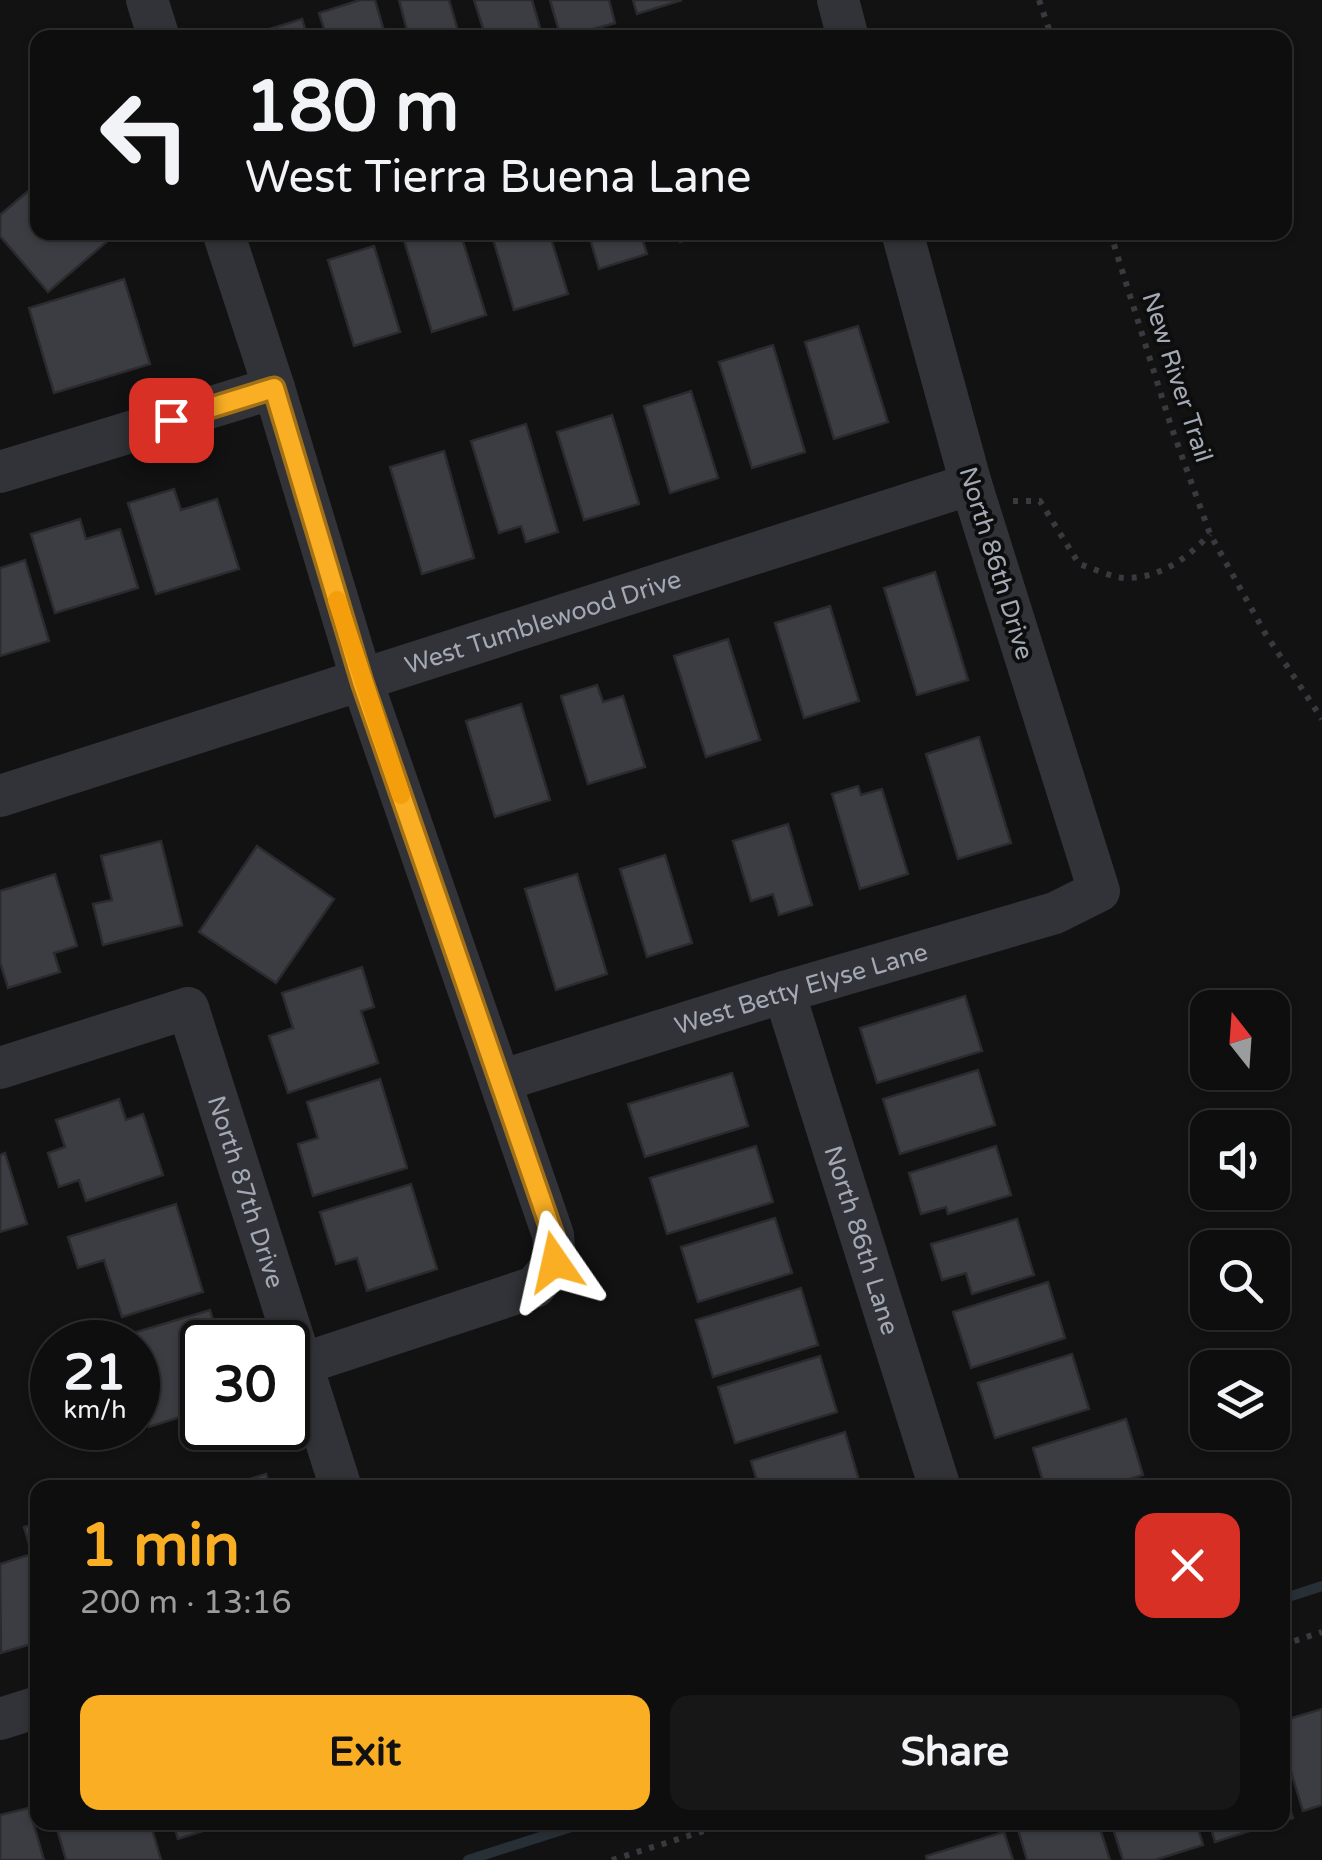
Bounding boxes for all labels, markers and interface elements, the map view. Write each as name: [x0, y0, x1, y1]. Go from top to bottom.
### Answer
text: 180 m: [245, 66, 459, 150]
icon: left: [80, 70, 210, 200]
text: West Tierra Buena Lane: [245, 151, 752, 205]
street label: New River Trail: [1135, 288, 1219, 466]
pin: [129, 378, 214, 463]
icon: arrive: [144, 393, 199, 448]
street label: North 86th Drive: [952, 463, 1040, 663]
street label: West Tumblewood Drive: [401, 564, 685, 681]
street label: West Betty Elyse Lane: [671, 937, 931, 1041]
north arrow: [1190, 990, 1290, 1090]
map controls: [1190, 990, 1290, 1450]
street label: North 87th Drive: [201, 1092, 290, 1292]
button: sound: [1190, 1110, 1290, 1210]
street label: North 86th Lane: [817, 1142, 905, 1339]
position arrow: [503, 1210, 607, 1314]
button: search: [1190, 1230, 1290, 1330]
speed limit sign: 30: [180, 1320, 310, 1450]
text: 21: [64, 1343, 126, 1403]
button: layers: [1190, 1350, 1290, 1450]
text: km/h: [64, 1395, 126, 1425]
text: 1 min: [80, 1510, 240, 1582]
button: close: [1135, 1513, 1240, 1618]
text: 200 m · 13:16: [80, 1584, 292, 1622]
button: Exit: [80, 1695, 650, 1810]
button: Share: [670, 1695, 1240, 1810]

